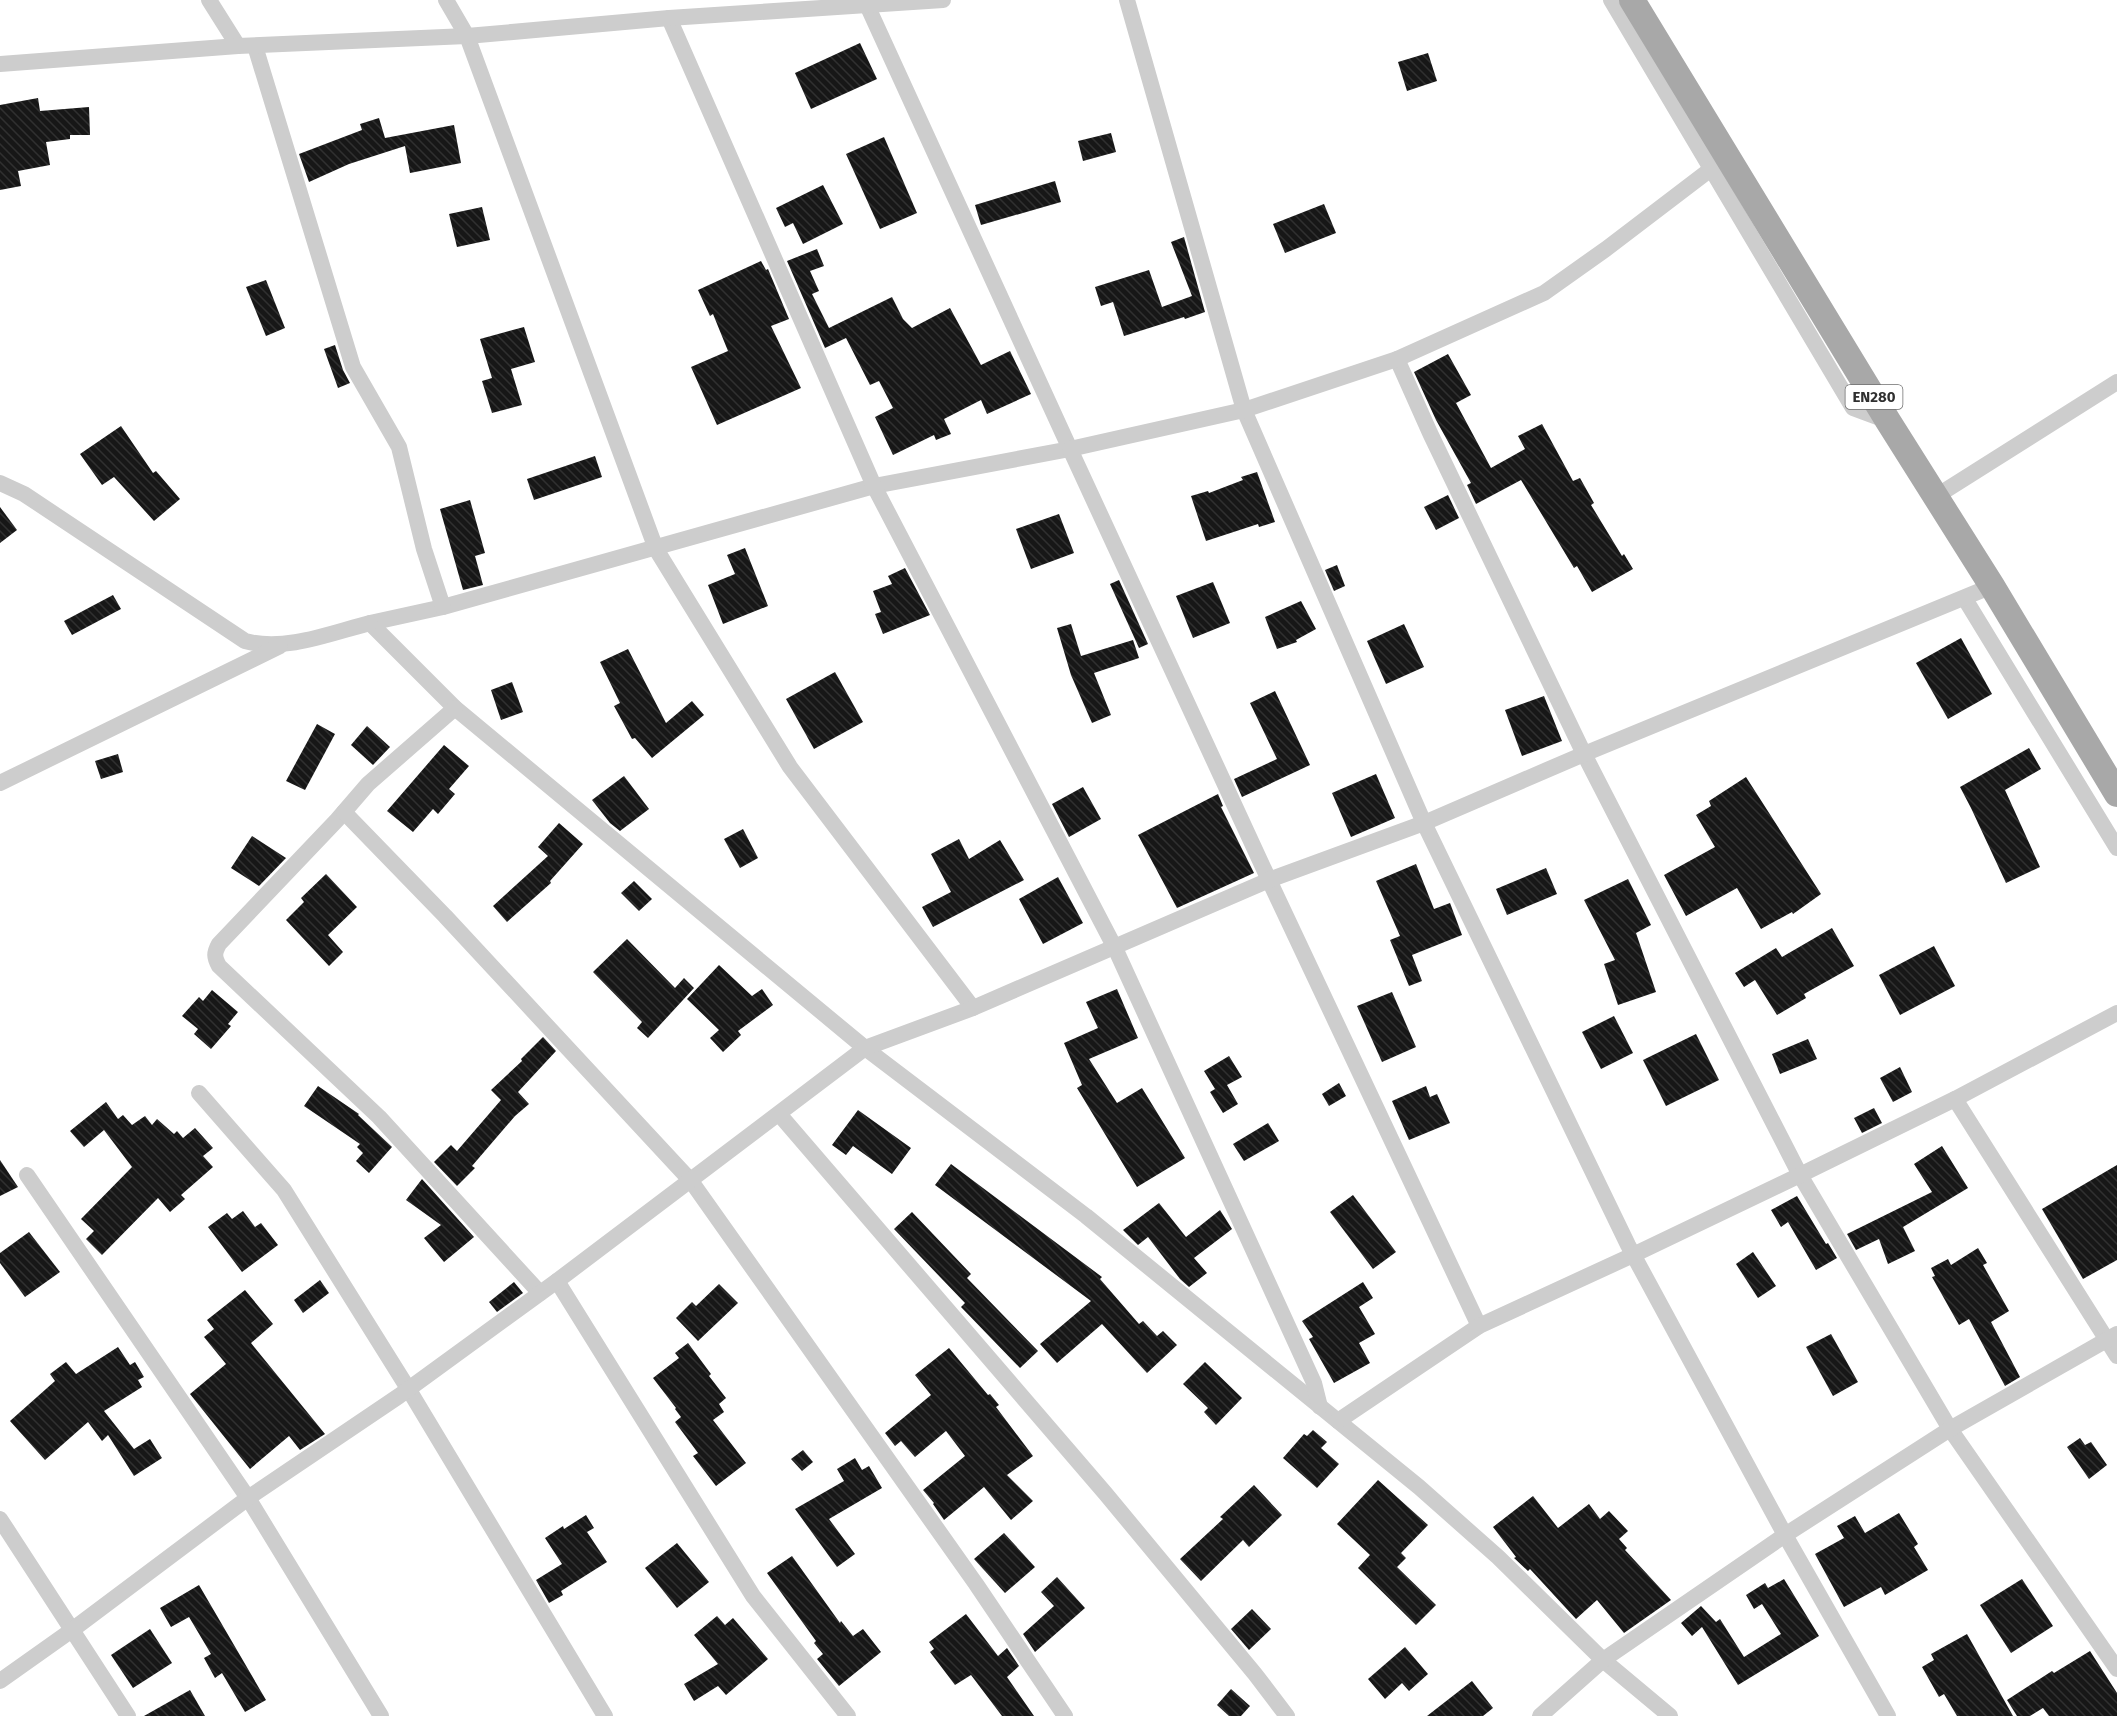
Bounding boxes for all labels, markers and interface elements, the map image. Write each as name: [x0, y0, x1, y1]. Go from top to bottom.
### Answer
road number: EN280: [1846, 385, 1902, 409]

